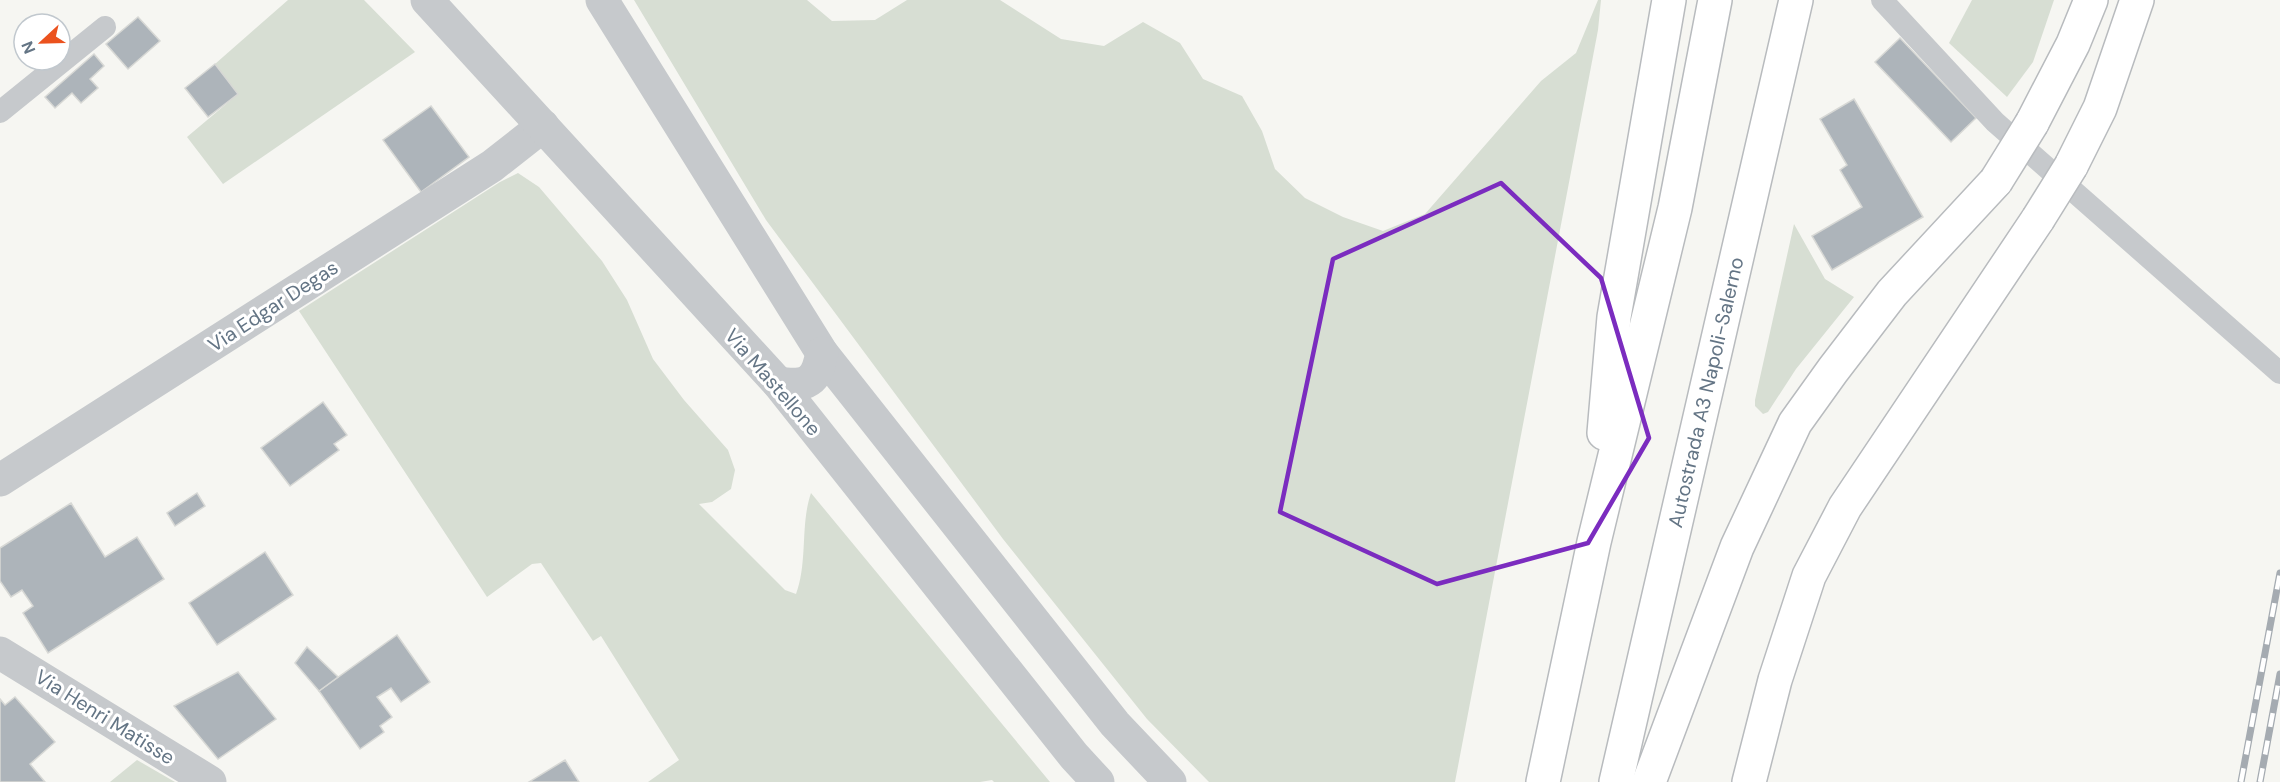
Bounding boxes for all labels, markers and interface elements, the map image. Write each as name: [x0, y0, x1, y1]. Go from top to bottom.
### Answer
north arrow: [12, 12, 72, 72]
text: N: [17, 38, 40, 57]
street label: Via Edgar Degas: [203, 254, 343, 358]
street label: Autostrada A3 Napoli-Salerno: [1662, 254, 1749, 530]
street label: Via Mastellone: [719, 323, 827, 441]
street label: Via Henri Matisse: [30, 664, 180, 770]

